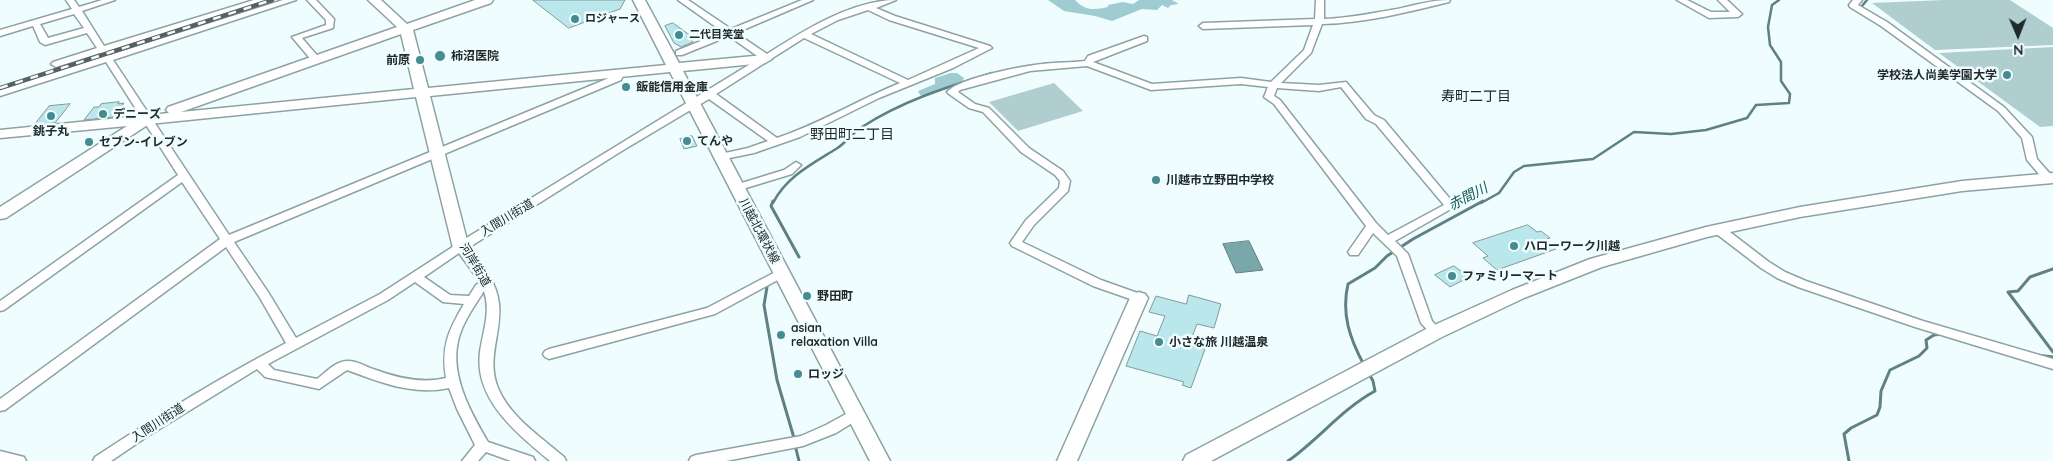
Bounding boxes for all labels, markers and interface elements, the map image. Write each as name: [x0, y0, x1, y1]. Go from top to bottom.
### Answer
north arrow: [1993, 10, 2043, 60]
place label: ロジャース: [585, 12, 640, 26]
marker: ロジャース: [569, 13, 581, 25]
place label: 二代目笑堂: [689, 28, 744, 42]
marker: 二代目笑堂: [673, 29, 685, 41]
text: N: [2013, 41, 2024, 59]
marker: 柿沼医院: [433, 49, 447, 63]
place label: 柿沼医院: [451, 49, 499, 63]
place label: 前原: [386, 53, 410, 67]
marker: 前原: [414, 54, 426, 66]
place label: 学校法人尚美学園大学: [1877, 68, 1997, 82]
marker: 学校法人尚美学園大学: [2001, 69, 2013, 81]
place label: 飯能信用金庫: [636, 80, 708, 94]
marker: 飯能信用金庫: [620, 81, 632, 93]
district label: 寿町二丁目: [1441, 89, 1511, 105]
place label: デニーズ: [113, 107, 161, 121]
marker: デニーズ: [97, 108, 109, 120]
marker: 銚子丸: [45, 110, 57, 122]
place label: 銚子丸: [33, 124, 69, 138]
district label: 野田町二丁目: [810, 127, 894, 143]
place label: てんや: [697, 134, 733, 148]
place label: セブン-イレブン: [99, 135, 188, 149]
marker: てんや: [681, 135, 693, 147]
marker: セブン-イレブン: [83, 136, 95, 148]
place label: 川越市立野田中学校: [1166, 173, 1274, 187]
marker: 川越市立野田中学校: [1150, 174, 1162, 186]
water label: 赤間川: [1446, 180, 1490, 214]
street label: 入間川街道: [478, 196, 536, 240]
street label: 川越北環状線: [736, 196, 782, 266]
place label: ハローワーク川越: [1524, 239, 1620, 253]
marker: ハローワーク川越: [1508, 240, 1520, 252]
street label: 河岸街道: [456, 241, 494, 289]
place label: ファミリーマート: [1462, 269, 1558, 283]
marker: ファミリーマート: [1446, 270, 1458, 282]
place label: 野田町: [817, 289, 853, 303]
marker: 野田町: [801, 290, 813, 302]
place label: asian relaxation Villa: [791, 321, 878, 349]
marker: asian relaxation Villa: [775, 329, 787, 341]
place label: 小さな旅 川越温泉: [1169, 335, 1268, 349]
marker: 小さな旅 川越温泉: [1153, 336, 1165, 348]
place label: ロッジ: [808, 367, 844, 381]
marker: ロッジ: [792, 368, 804, 380]
street label: 入間川街道: [129, 401, 187, 445]

